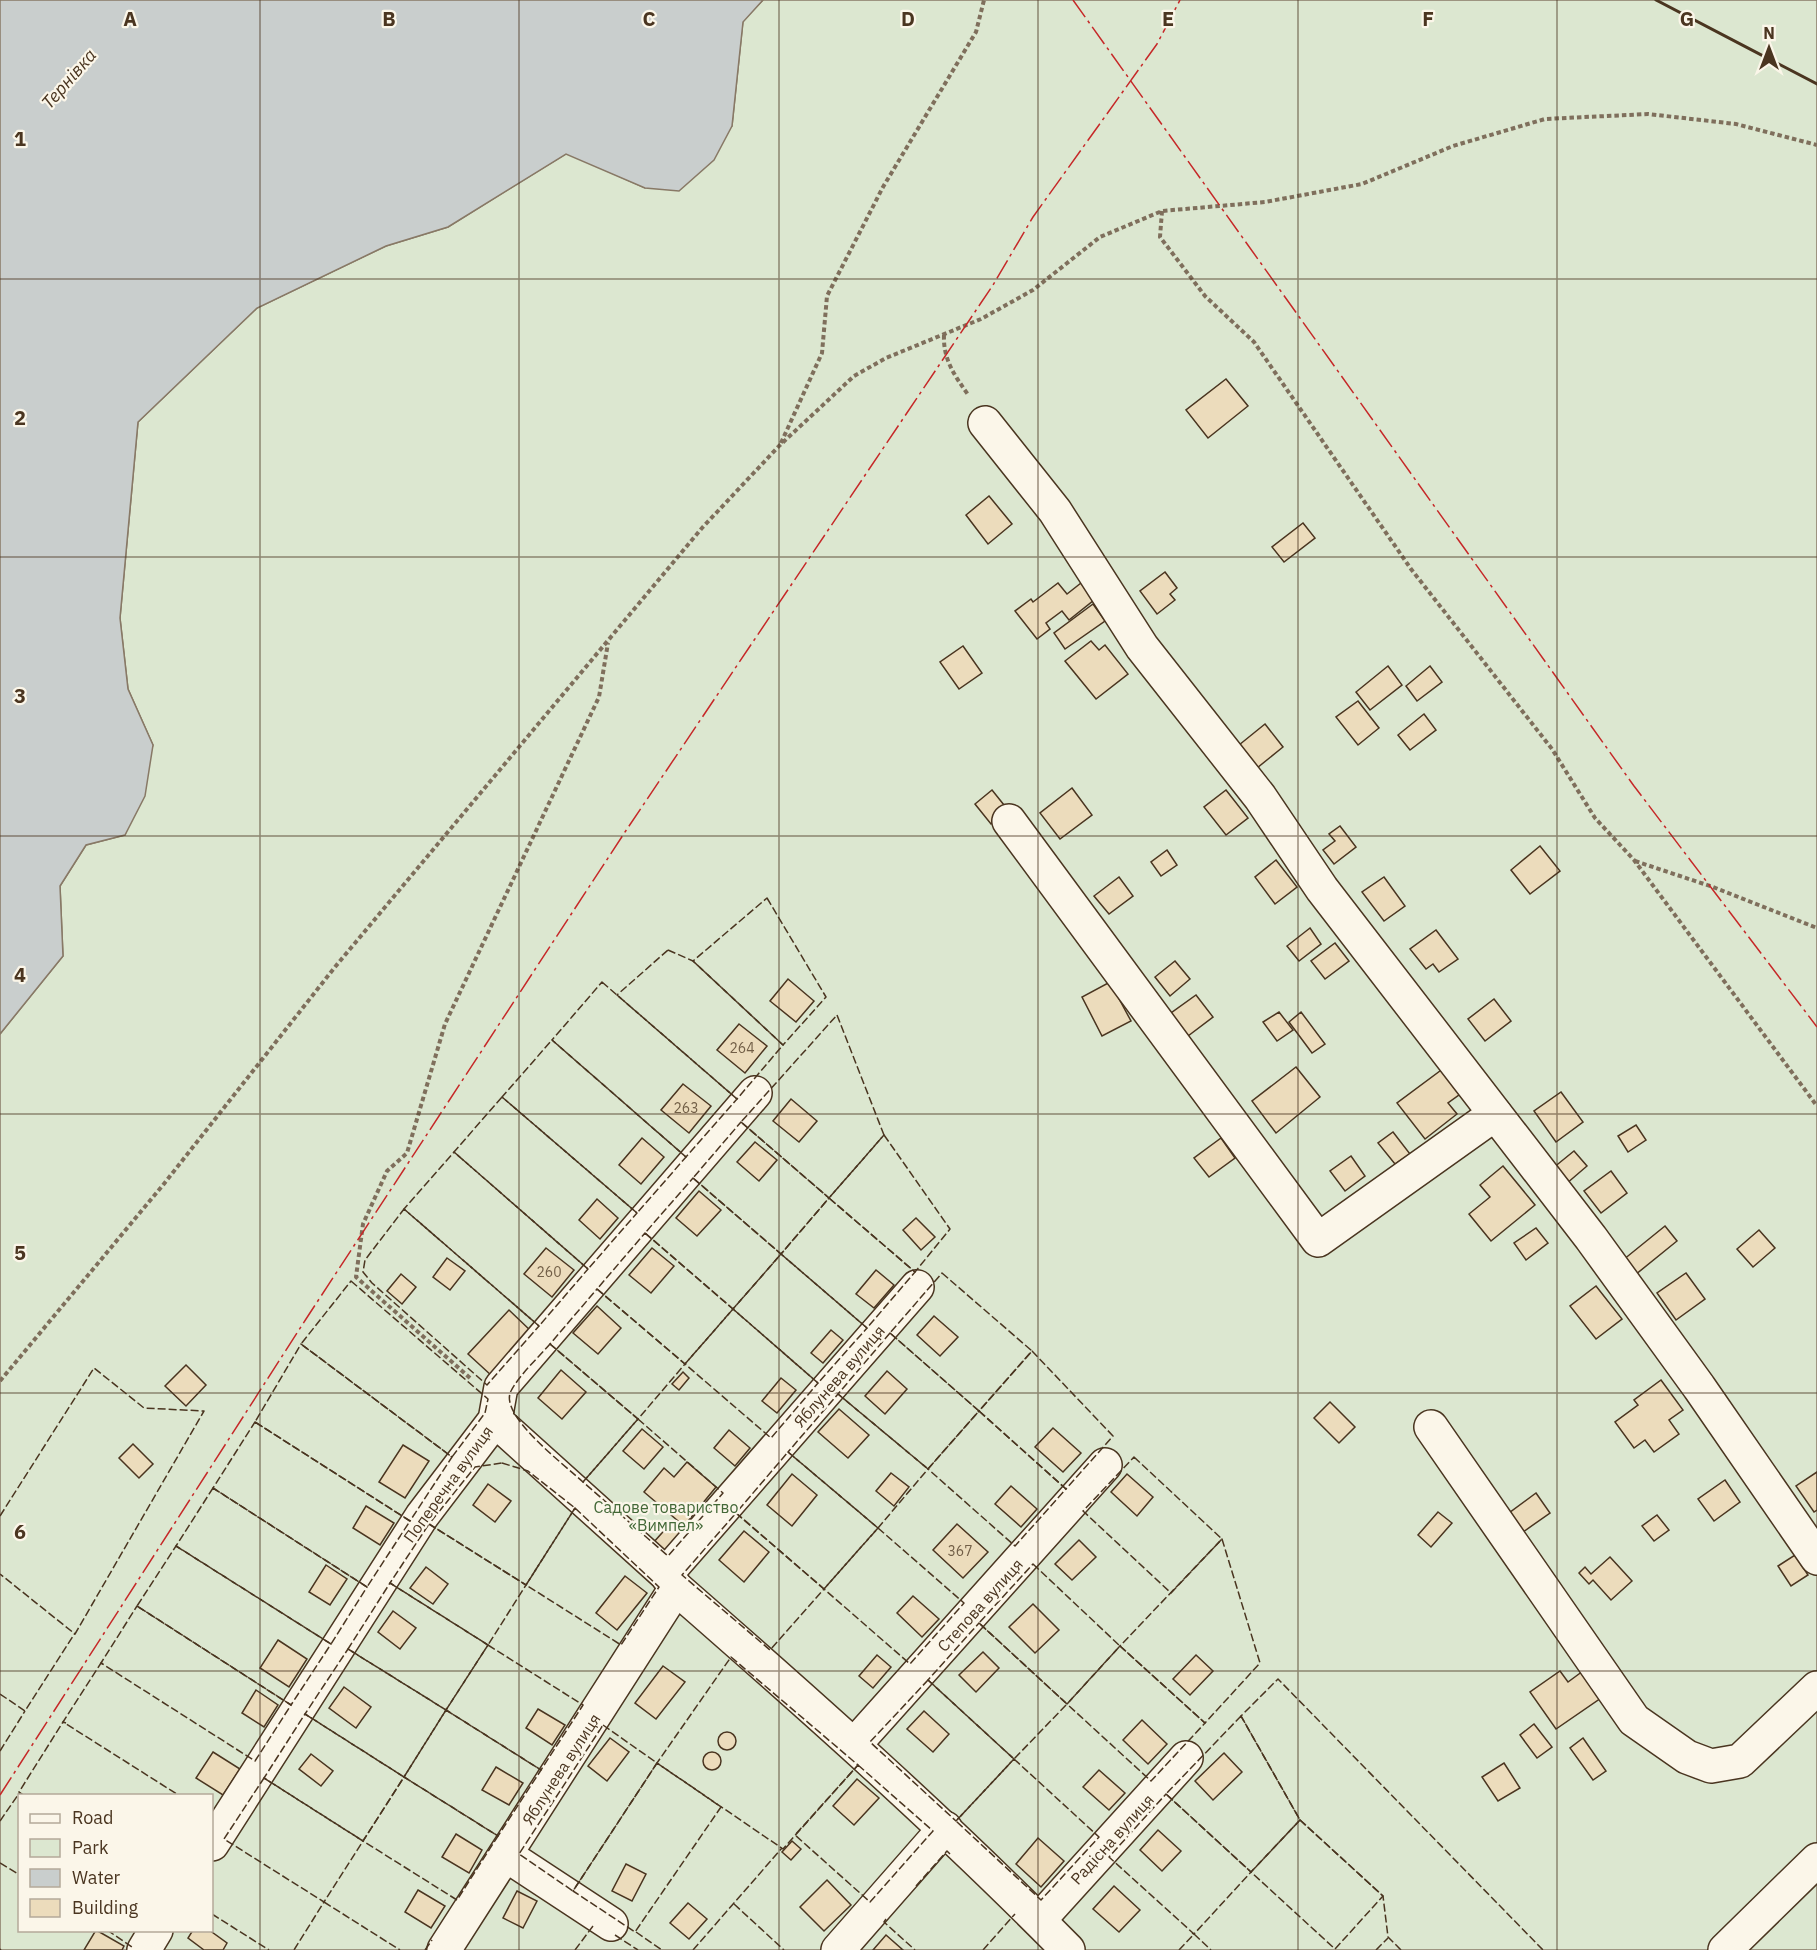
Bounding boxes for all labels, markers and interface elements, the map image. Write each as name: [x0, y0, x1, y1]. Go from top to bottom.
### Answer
text: A: [123, 5, 137, 32]
text: B: [382, 5, 396, 32]
text: C: [642, 5, 656, 32]
text: D: [901, 5, 915, 32]
text: E: [1162, 5, 1174, 32]
text: F: [1422, 5, 1434, 32]
text: G: [1680, 5, 1694, 32]
north arrow: [1739, 18, 1799, 78]
text: N: [1763, 23, 1775, 43]
water label: Тернівка: [36, 44, 101, 114]
text: 1: [14, 125, 26, 152]
text: 2: [14, 404, 26, 431]
text: 3: [14, 682, 26, 709]
text: 4: [14, 961, 26, 988]
house number: 264: [729, 1039, 755, 1057]
house number: 263: [673, 1099, 699, 1117]
text: 5: [14, 1239, 26, 1266]
house number: 260: [536, 1263, 562, 1281]
street label: Яблунева вулиця: [789, 1321, 889, 1431]
street label: Поперечна вулиця: [399, 1422, 497, 1546]
park label: Садове товариство «Вимпел»: [594, 1497, 738, 1535]
text: 6: [14, 1518, 26, 1545]
house number: 367: [947, 1542, 973, 1560]
street label: Степова вулиця: [933, 1554, 1027, 1656]
street label: Яблунева вулиця: [518, 1710, 604, 1828]
street label: Радісна вулиця: [1066, 1790, 1158, 1888]
legend: [18, 1794, 213, 1932]
text: Road: [72, 1806, 113, 1829]
text: Park: [72, 1836, 109, 1859]
text: Water: [72, 1866, 121, 1889]
text: Building: [72, 1896, 139, 1919]

